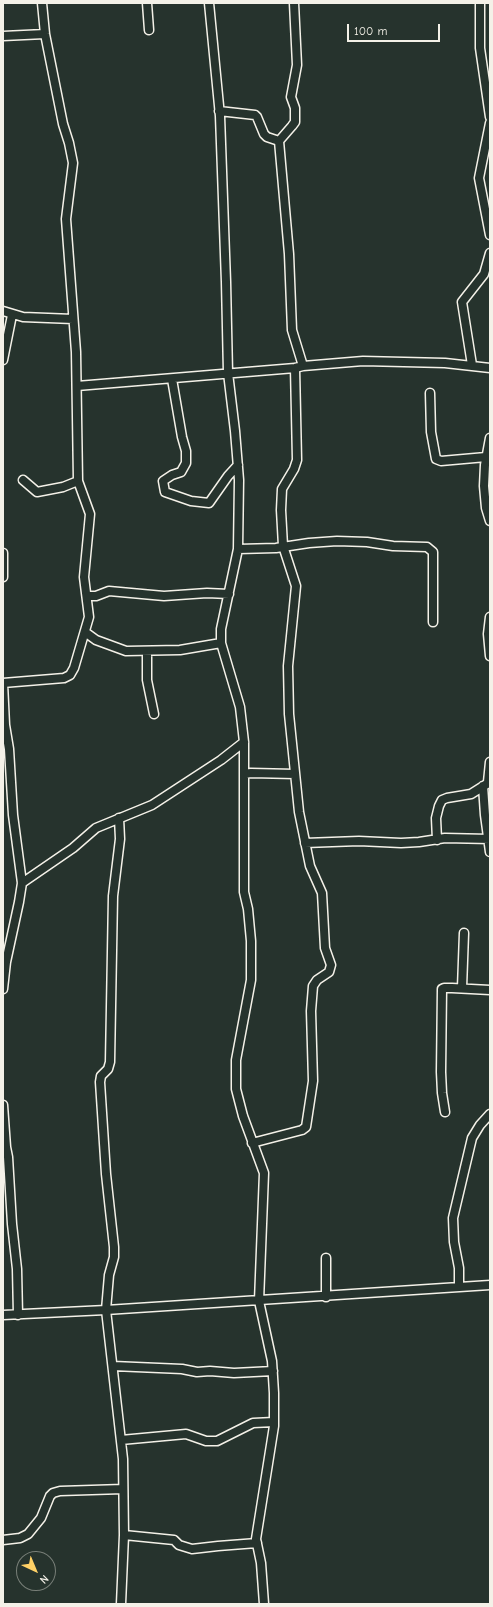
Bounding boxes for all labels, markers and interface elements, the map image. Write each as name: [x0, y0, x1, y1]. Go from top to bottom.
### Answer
scale bar: [349, 16, 442, 42]
text: 100 m: [354, 24, 387, 38]
north arrow: [16, 1551, 56, 1591]
text: N: [37, 1572, 51, 1586]

